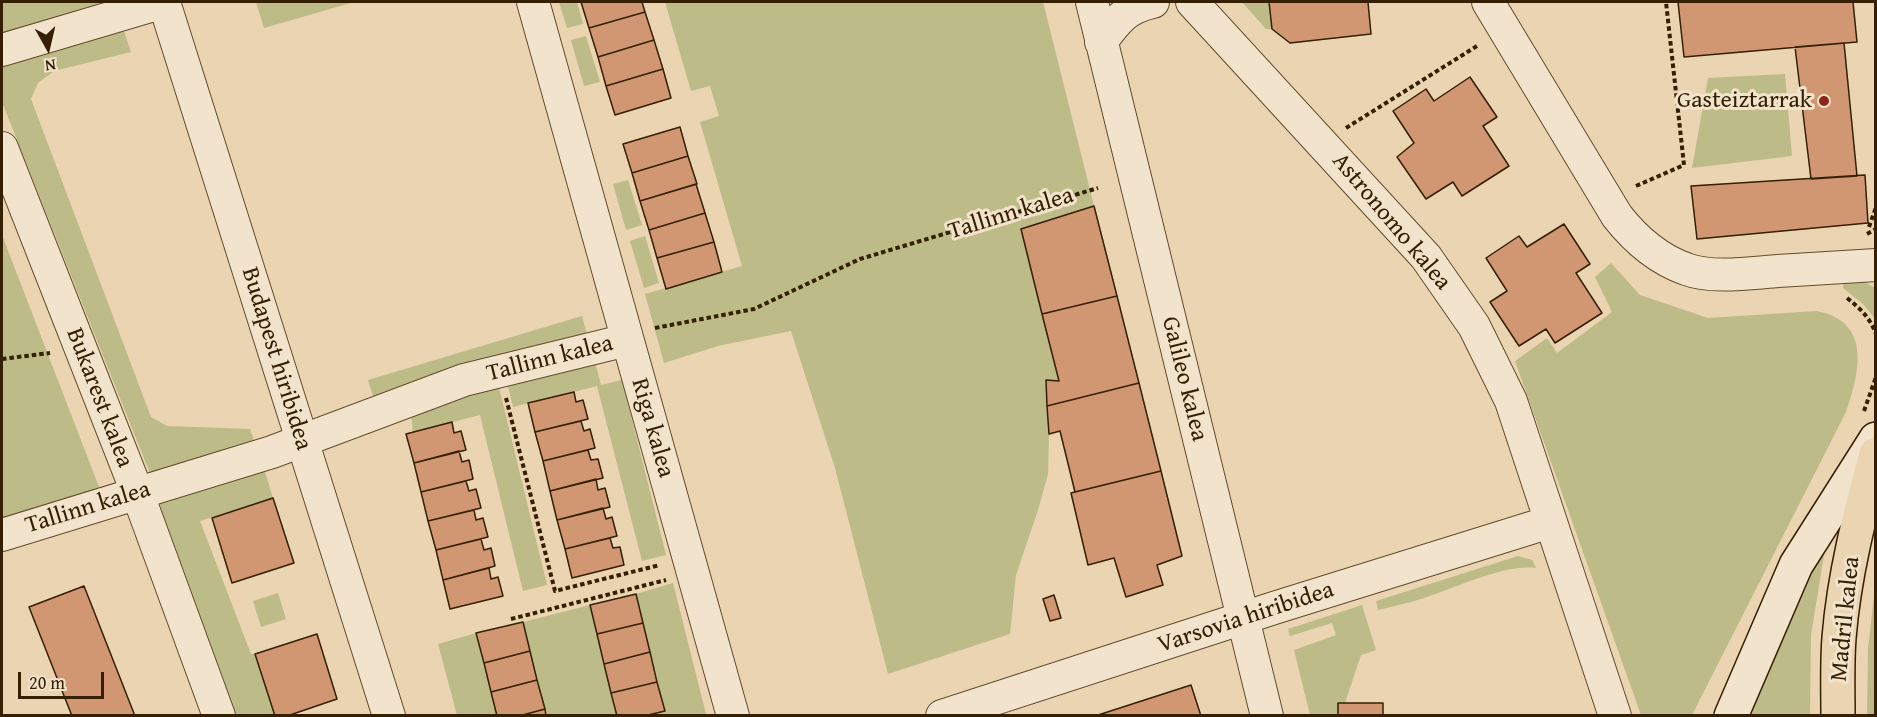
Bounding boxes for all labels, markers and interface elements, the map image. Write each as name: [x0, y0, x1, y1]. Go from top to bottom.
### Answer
north arrow: [18, 18, 78, 78]
text: N: [44, 53, 57, 78]
place label: Gasteiztarrak: [1677, 87, 1812, 115]
marker: Gasteiztarrak: [1817, 94, 1831, 108]
street label: Astronomo kalea: [1325, 148, 1457, 296]
street label: Tallinn kalea: [945, 181, 1077, 247]
street label: Budapest hiribidea: [235, 264, 317, 454]
street label: Galileo kalea: [1155, 314, 1213, 444]
street label: Bukarest kalea: [59, 324, 139, 472]
street label: Tallinn kalea: [484, 329, 616, 389]
street label: Riga kalea: [624, 375, 680, 481]
street label: Tallinn kalea: [22, 475, 154, 541]
street label: Madril kalea: [1825, 555, 1867, 683]
street label: Varsovia hiribidea: [1154, 576, 1338, 660]
scale bar: [21, 660, 106, 698]
text: 20 m: [29, 669, 65, 696]

